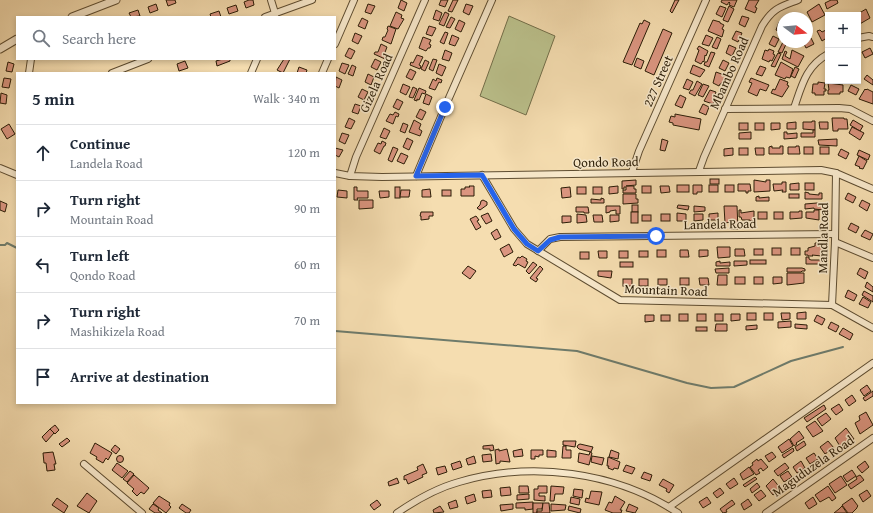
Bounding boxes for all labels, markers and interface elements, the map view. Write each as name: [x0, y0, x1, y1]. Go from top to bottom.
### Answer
north arrow: [777, 12, 813, 48]
map controls: [825, 12, 861, 84]
button: +: [825, 12, 861, 48]
search box: [16, 16, 336, 60]
icon: search: [30, 27, 52, 49]
text: Search here: [62, 28, 136, 49]
street label: Mbambo Road: [705, 34, 753, 112]
button: −: [825, 48, 861, 84]
street label: Gizela Road: [355, 50, 398, 116]
street label: 227 Street: [638, 52, 678, 110]
text: 5 min: [32, 86, 74, 111]
text: Walk · 340 m: [253, 89, 320, 108]
route end: [436, 98, 454, 116]
text: Continue: [70, 133, 131, 154]
icon: ahead: [32, 142, 54, 164]
text: 120 m: [288, 143, 320, 162]
street label: Qondo Road: [573, 152, 639, 172]
text: Landela Road: [70, 154, 143, 173]
text: Turn right: [70, 189, 141, 210]
icon: right: [32, 198, 54, 220]
text: 90 m: [294, 199, 320, 218]
street label: Mandla Road: [813, 202, 833, 274]
text: Mountain Road: [70, 210, 153, 229]
street label: Landela Road: [683, 214, 757, 234]
route start: [647, 227, 665, 245]
text: Turn left: [70, 245, 129, 266]
icon: left: [32, 254, 54, 276]
text: 60 m: [294, 255, 320, 274]
text: Qondo Road: [70, 266, 135, 285]
street label: Mountain Road: [624, 279, 708, 301]
text: Turn right: [70, 301, 141, 322]
icon: right: [32, 310, 54, 332]
text: 70 m: [294, 311, 320, 330]
text: Mashikizela Road: [70, 322, 165, 341]
icon: arrive: [32, 366, 54, 388]
text: Arrive at destination: [70, 366, 209, 387]
street label: Maguduzela Road: [768, 431, 858, 501]

